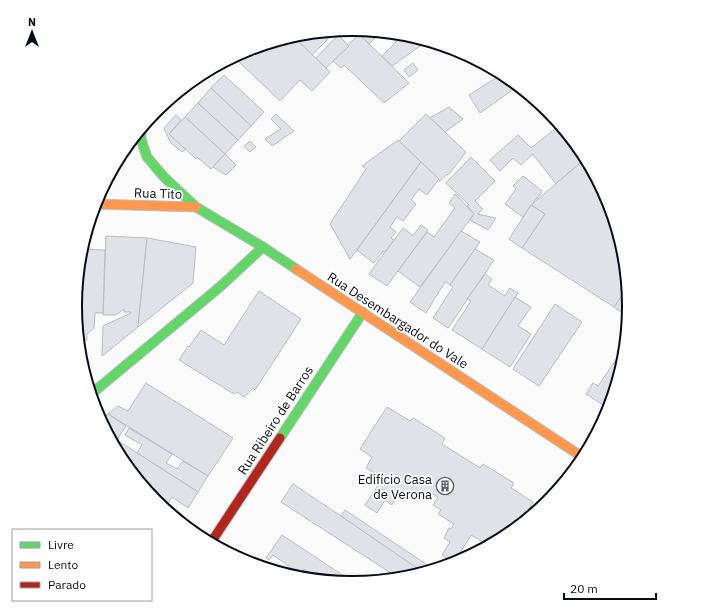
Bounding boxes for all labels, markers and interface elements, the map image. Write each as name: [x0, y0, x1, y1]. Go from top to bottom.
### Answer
north arrow: [12, 12, 52, 52]
text: N: [28, 15, 36, 29]
street label: Rua Tito: [134, 184, 182, 203]
street label: Rua Desembargador do Vale: [324, 268, 471, 372]
street label: Rua Ribeiro de Barros: [234, 363, 317, 478]
place label: Edifício Casa de Verona: [358, 471, 432, 503]
building icon: Edifício Casa de Verona: [435, 476, 455, 496]
legend: [12, 529, 152, 601]
text: Livre: [48, 537, 74, 552]
text: Lento: [48, 557, 78, 572]
scale bar: [564, 575, 656, 601]
text: Parado: [48, 577, 86, 592]
text: 20 m: [570, 581, 598, 596]

